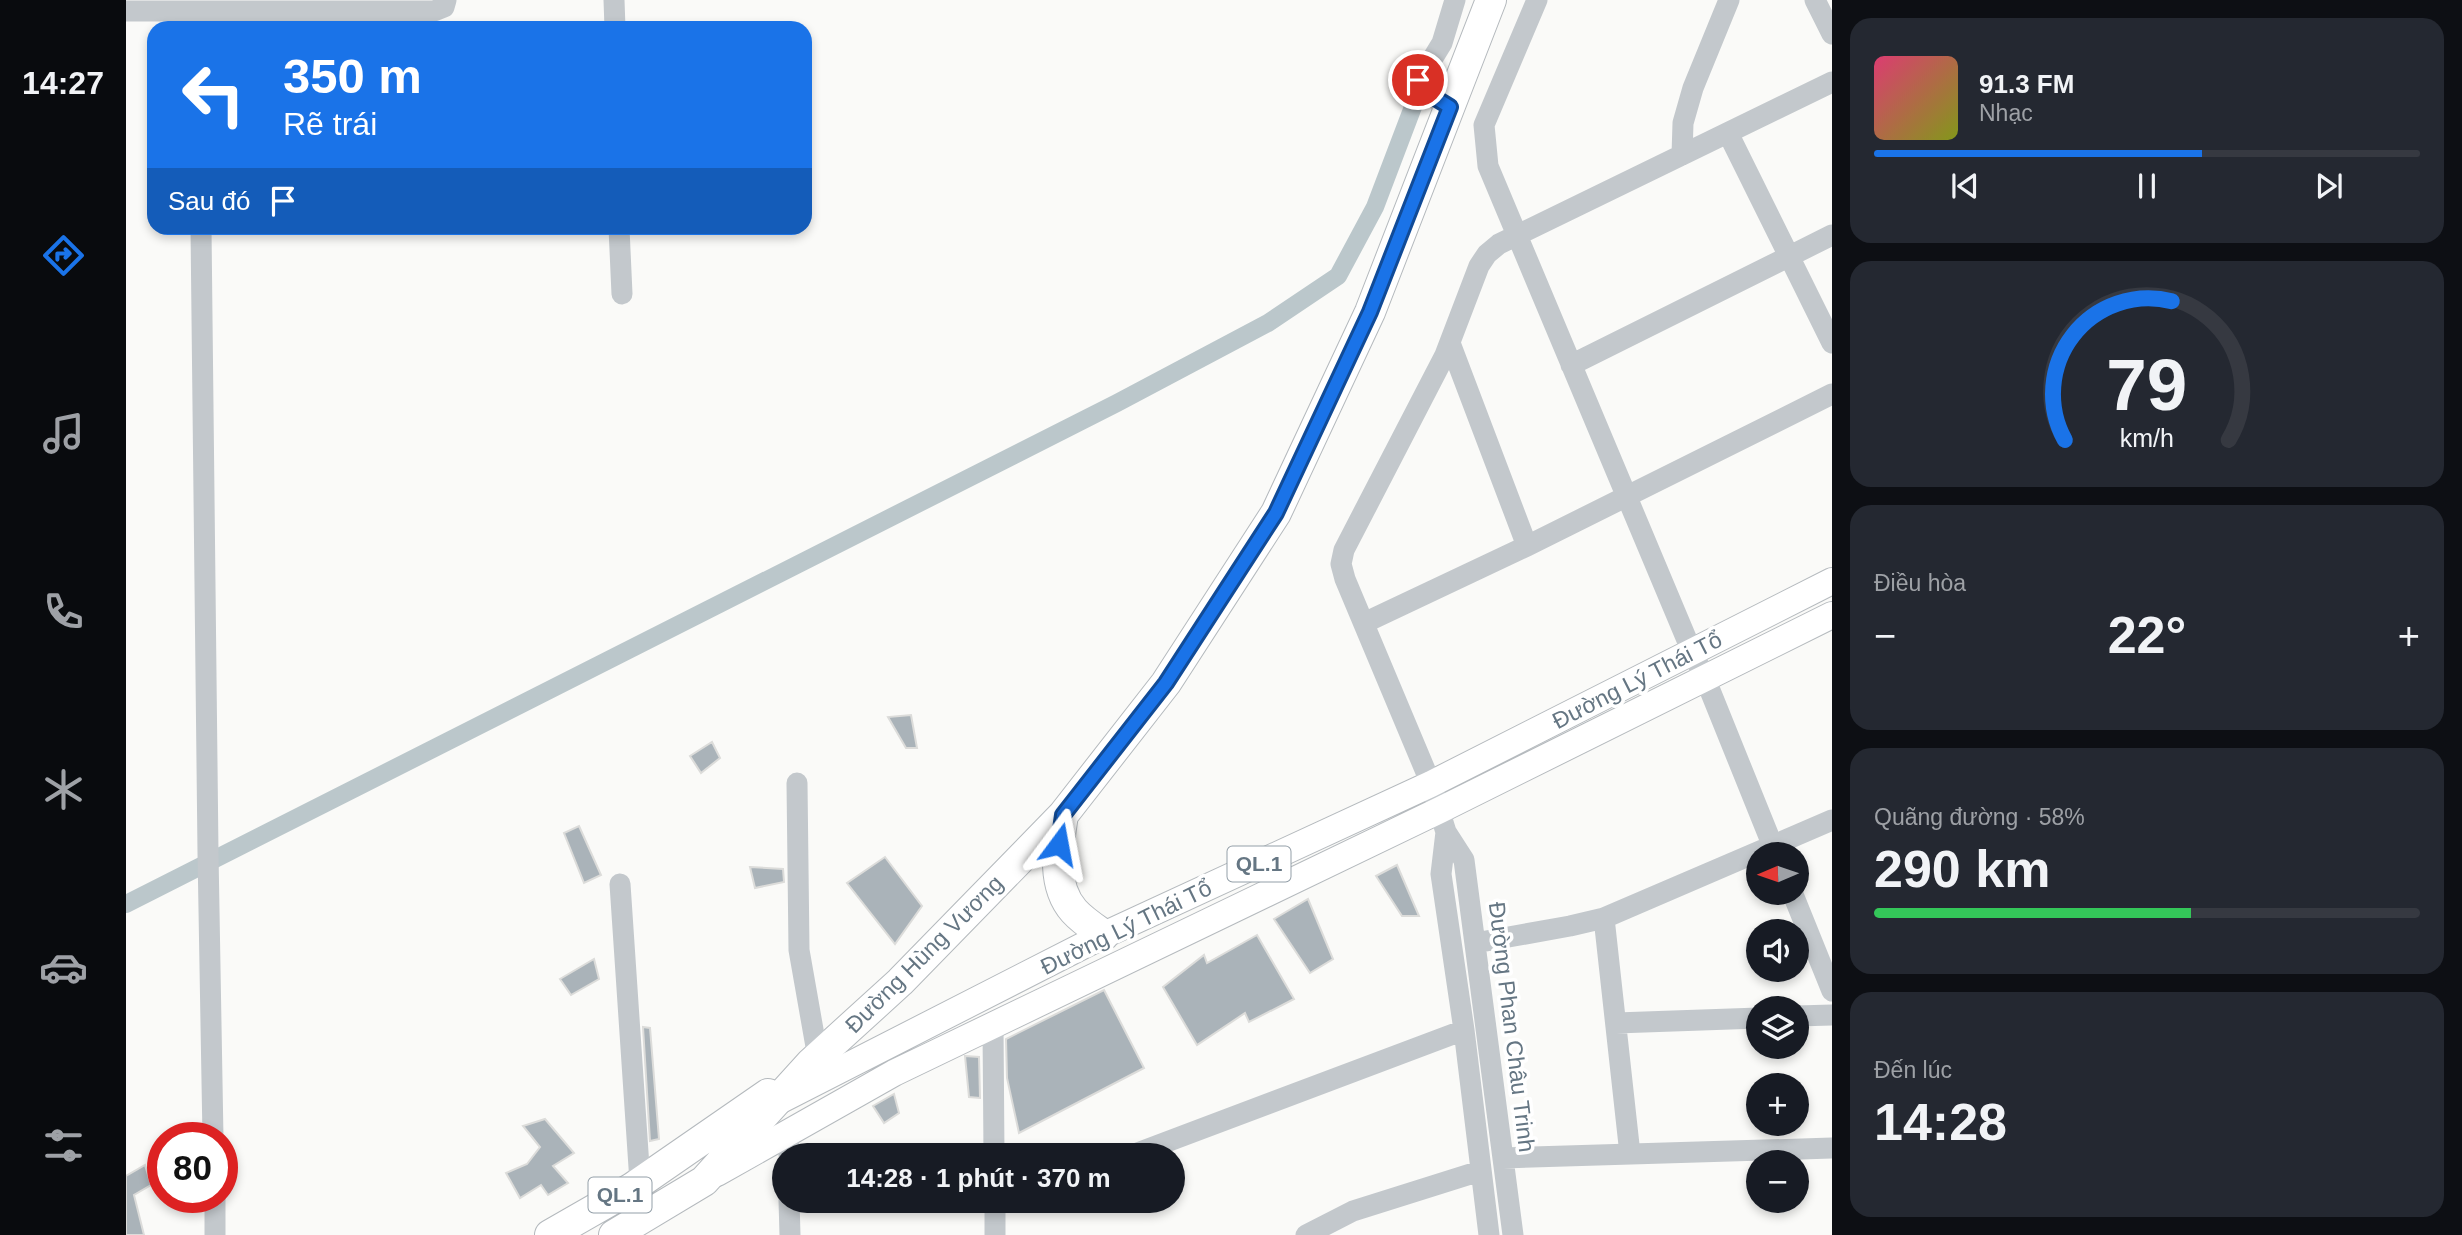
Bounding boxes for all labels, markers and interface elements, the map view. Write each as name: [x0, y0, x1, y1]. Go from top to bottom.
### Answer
icon: left: [168, 49, 259, 140]
text: 350 m: [283, 49, 422, 103]
pin: [1388, 50, 1448, 110]
icon: arrive: [1399, 61, 1437, 99]
text: 14:27: [22, 65, 104, 101]
text: 91.3 FM: [1979, 69, 2074, 99]
text: Nhạc: [1979, 100, 2033, 126]
text: Rẽ trái: [283, 106, 377, 142]
icon: previous: [1946, 167, 1984, 205]
icon: pause: [2128, 167, 2166, 205]
icon: next: [2310, 167, 2348, 205]
icon: arrive: [264, 182, 302, 220]
text: Sau đó: [168, 186, 250, 216]
icon: directions: [39, 231, 88, 280]
text: 79: [2107, 345, 2187, 426]
icon: music: [39, 409, 88, 458]
text: km/h: [2120, 424, 2174, 452]
text: Điều hòa: [1874, 570, 1966, 596]
icon: phone: [39, 587, 88, 636]
text: 22°: [2108, 606, 2186, 664]
text: −: [1874, 615, 1896, 657]
text: +: [2398, 615, 2420, 657]
street label: Đường Lý Thái Tổ: [1548, 626, 1726, 734]
icon: climate: [39, 765, 88, 814]
text: Quãng đường · 58%: [1874, 804, 2085, 830]
position arrow: [1022, 807, 1096, 881]
text: 290 km: [1874, 840, 2050, 898]
north arrow: [1746, 842, 1810, 905]
map controls: [1746, 842, 1809, 1213]
road number: QL.1: [1228, 846, 1290, 882]
street label: Đường Hùng Vương: [840, 870, 1008, 1038]
street label: Đường Lý Thái Tổ: [1036, 874, 1216, 980]
street label: Đường Phan Châu Trinh: [1484, 901, 1540, 1153]
button: sound: [1746, 919, 1809, 982]
icon: car: [39, 943, 88, 992]
button: layers: [1746, 996, 1809, 1059]
text: Đến lúc: [1874, 1057, 1952, 1083]
button: +: [1746, 1073, 1809, 1136]
text: 14:28: [1874, 1093, 2007, 1151]
icon: filters: [39, 1121, 88, 1170]
speed limit sign: 80: [147, 1122, 238, 1213]
button: −: [1746, 1150, 1809, 1213]
text: 14:28 · 1 phút · 370 m: [846, 1163, 1111, 1193]
road number: QL.1: [588, 1178, 652, 1212]

